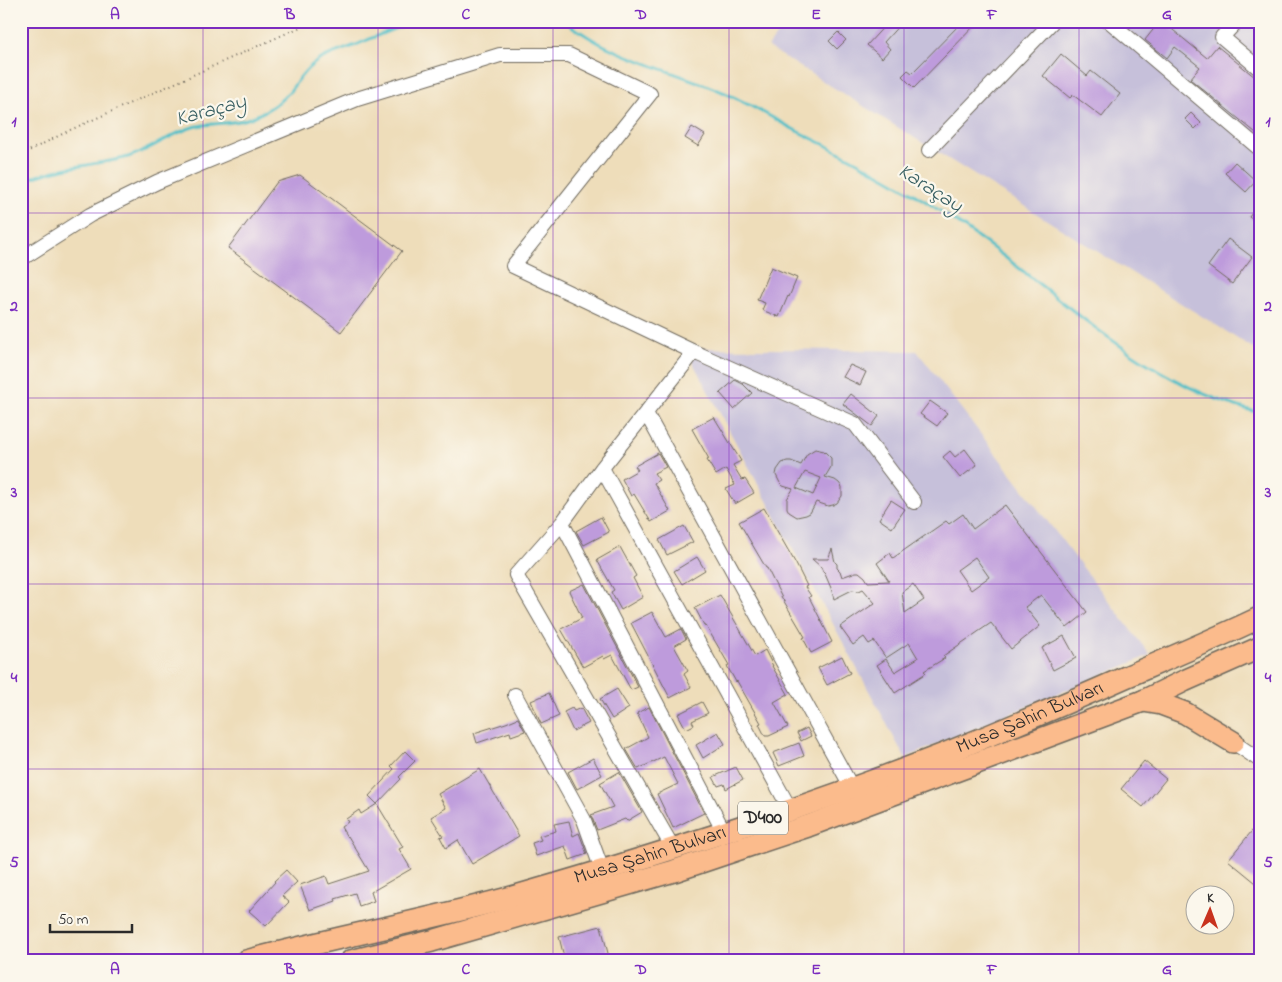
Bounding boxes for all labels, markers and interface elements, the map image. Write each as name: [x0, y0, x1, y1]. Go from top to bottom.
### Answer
text: A: [110, 3, 120, 27]
text: B: [284, 3, 296, 27]
text: C: [462, 3, 471, 27]
text: D: [634, 3, 647, 27]
text: E: [811, 3, 821, 27]
text: F: [986, 3, 998, 27]
text: G: [1162, 3, 1172, 27]
water label: Karaçay: [172, 87, 250, 135]
text: 1: [11, 110, 17, 134]
text: 1: [1265, 110, 1271, 134]
water label: Karaçay: [892, 157, 969, 221]
text: 2: [9, 295, 18, 319]
text: 2: [1263, 295, 1272, 319]
text: 3: [10, 481, 18, 505]
text: 3: [1264, 481, 1272, 505]
text: 4: [10, 666, 18, 690]
text: 4: [1264, 666, 1272, 690]
street label: Musa Şahin Bulvarı: [952, 674, 1108, 762]
road number: D400: [738, 801, 788, 834]
street label: Musa Şahin Bulvarı: [571, 818, 730, 893]
text: 5: [9, 851, 19, 875]
text: 5: [1263, 851, 1273, 875]
north arrow: [1184, 884, 1234, 934]
text: K: [1207, 888, 1215, 909]
scale bar: [50, 902, 132, 934]
text: 50 m: [58, 909, 89, 931]
text: A: [110, 958, 120, 982]
text: B: [284, 958, 296, 982]
text: C: [462, 958, 471, 982]
text: D: [634, 958, 647, 982]
text: E: [811, 958, 821, 982]
text: F: [986, 958, 998, 982]
text: G: [1162, 958, 1172, 982]

